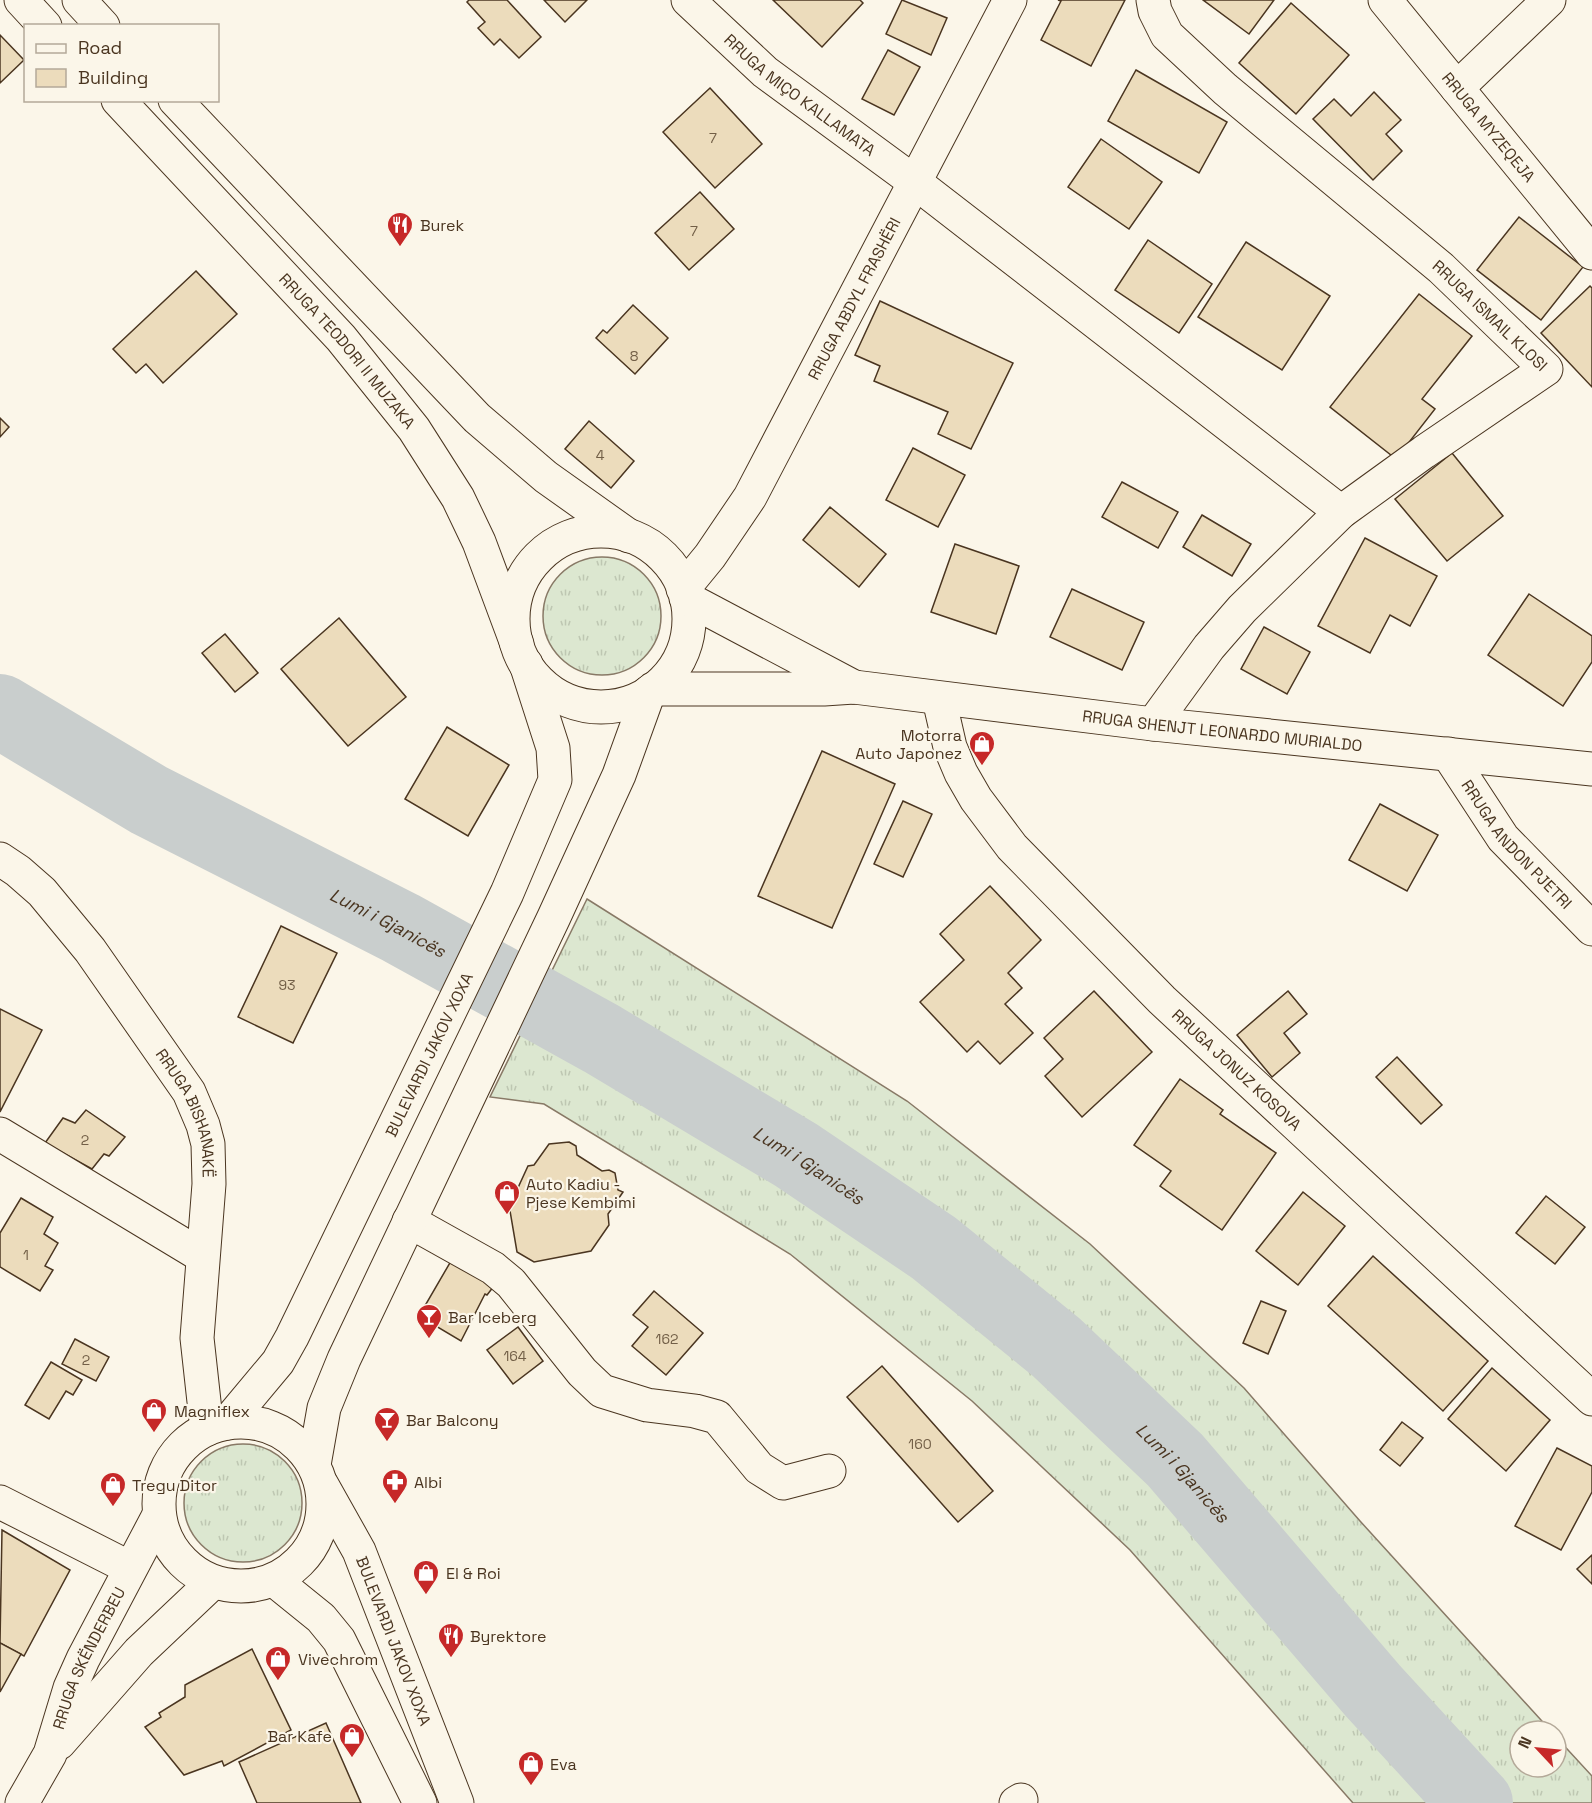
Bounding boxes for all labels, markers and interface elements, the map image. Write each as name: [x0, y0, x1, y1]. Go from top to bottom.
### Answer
legend: [24, 24, 219, 102]
street label: RRUGA MIÇO KALLAMATA: [720, 29, 880, 160]
text: Road: [78, 36, 122, 59]
text: Building: [78, 66, 148, 89]
street label: RRUGA MYZEQEJA: [1438, 68, 1540, 186]
house number: 7: [709, 129, 717, 147]
restaurant icon: Burek: [385, 210, 415, 248]
street label: RRUGA ABDYL FRASHËRI: [803, 214, 905, 383]
place label: Burek: [420, 215, 465, 236]
house number: 7: [690, 222, 698, 240]
street label: RRUGA ISMAIL KLOSI: [1428, 255, 1552, 376]
street label: RRUGA TEODORI II MUZAKA: [275, 268, 420, 433]
house number: 8: [630, 347, 639, 365]
house number: 4: [596, 446, 605, 464]
street label: RRUGA SHENJT LEONARDO MURIALDO: [1081, 705, 1363, 756]
place label: Motorra Auto Japonez: [855, 725, 962, 764]
shop icon: Motorra Auto Japonez: [967, 729, 997, 767]
street label: RRUGA ANDON PJETRI: [1457, 776, 1577, 913]
water label: Lumi i Gjanicës: [326, 882, 450, 962]
street label: BULEVARDI JAKOV XOXA: [380, 969, 477, 1140]
house number: 93: [278, 976, 296, 994]
street label: RRUGA JONUZ KOSOVA: [1168, 1004, 1306, 1135]
street label: RRUGA BISHANAKË: [151, 1044, 219, 1178]
water label: Lumi i Gjanicës: [749, 1121, 869, 1209]
house number: 2: [81, 1131, 89, 1149]
place label: Auto Kadiu - Pjese Kembimi: [526, 1174, 636, 1213]
shop icon: Auto Kadiu - Pjese Kembimi: [492, 1178, 522, 1216]
house number: 1: [23, 1246, 29, 1264]
bar icon: Bar Iceberg: [414, 1302, 444, 1340]
place label: Bar Iceberg: [448, 1307, 537, 1328]
house number: 162: [656, 1330, 678, 1348]
house number: 164: [503, 1347, 527, 1365]
house number: 2: [82, 1351, 90, 1369]
shop icon: Magniflex: [139, 1396, 169, 1434]
place label: Magniflex: [174, 1401, 250, 1422]
bar icon: Bar Balcony: [372, 1405, 402, 1443]
place label: Bar Balcony: [406, 1410, 499, 1431]
water label: Lumi i Gjanicës: [1131, 1418, 1235, 1527]
house number: 160: [908, 1435, 932, 1453]
pharmacy icon: Albi: [380, 1467, 410, 1505]
shop icon: Tregu Ditor: [98, 1470, 128, 1508]
place label: Albi: [414, 1472, 442, 1493]
place label: Tregu Ditor: [132, 1475, 217, 1496]
street label: BULEVARDI JAKOV XOXA: [351, 1553, 436, 1729]
shop icon: El & Roi: [411, 1558, 441, 1596]
place label: El & Roi: [446, 1563, 501, 1584]
street label: RRUGA SKËNDERBEU: [48, 1583, 130, 1732]
restaurant icon: Byrektore: [436, 1621, 466, 1659]
place label: Byrektore: [470, 1626, 546, 1647]
shop icon: Vivechrom: [263, 1644, 293, 1682]
place label: Vivechrom: [298, 1649, 378, 1670]
north arrow: [1508, 1719, 1568, 1779]
shop icon: Bar Kafe: [337, 1721, 367, 1759]
place label: Bar Kafe: [267, 1726, 332, 1747]
text: N: [1513, 1733, 1537, 1752]
shop icon: Eva: [516, 1749, 546, 1787]
place label: Eva: [550, 1754, 577, 1775]

